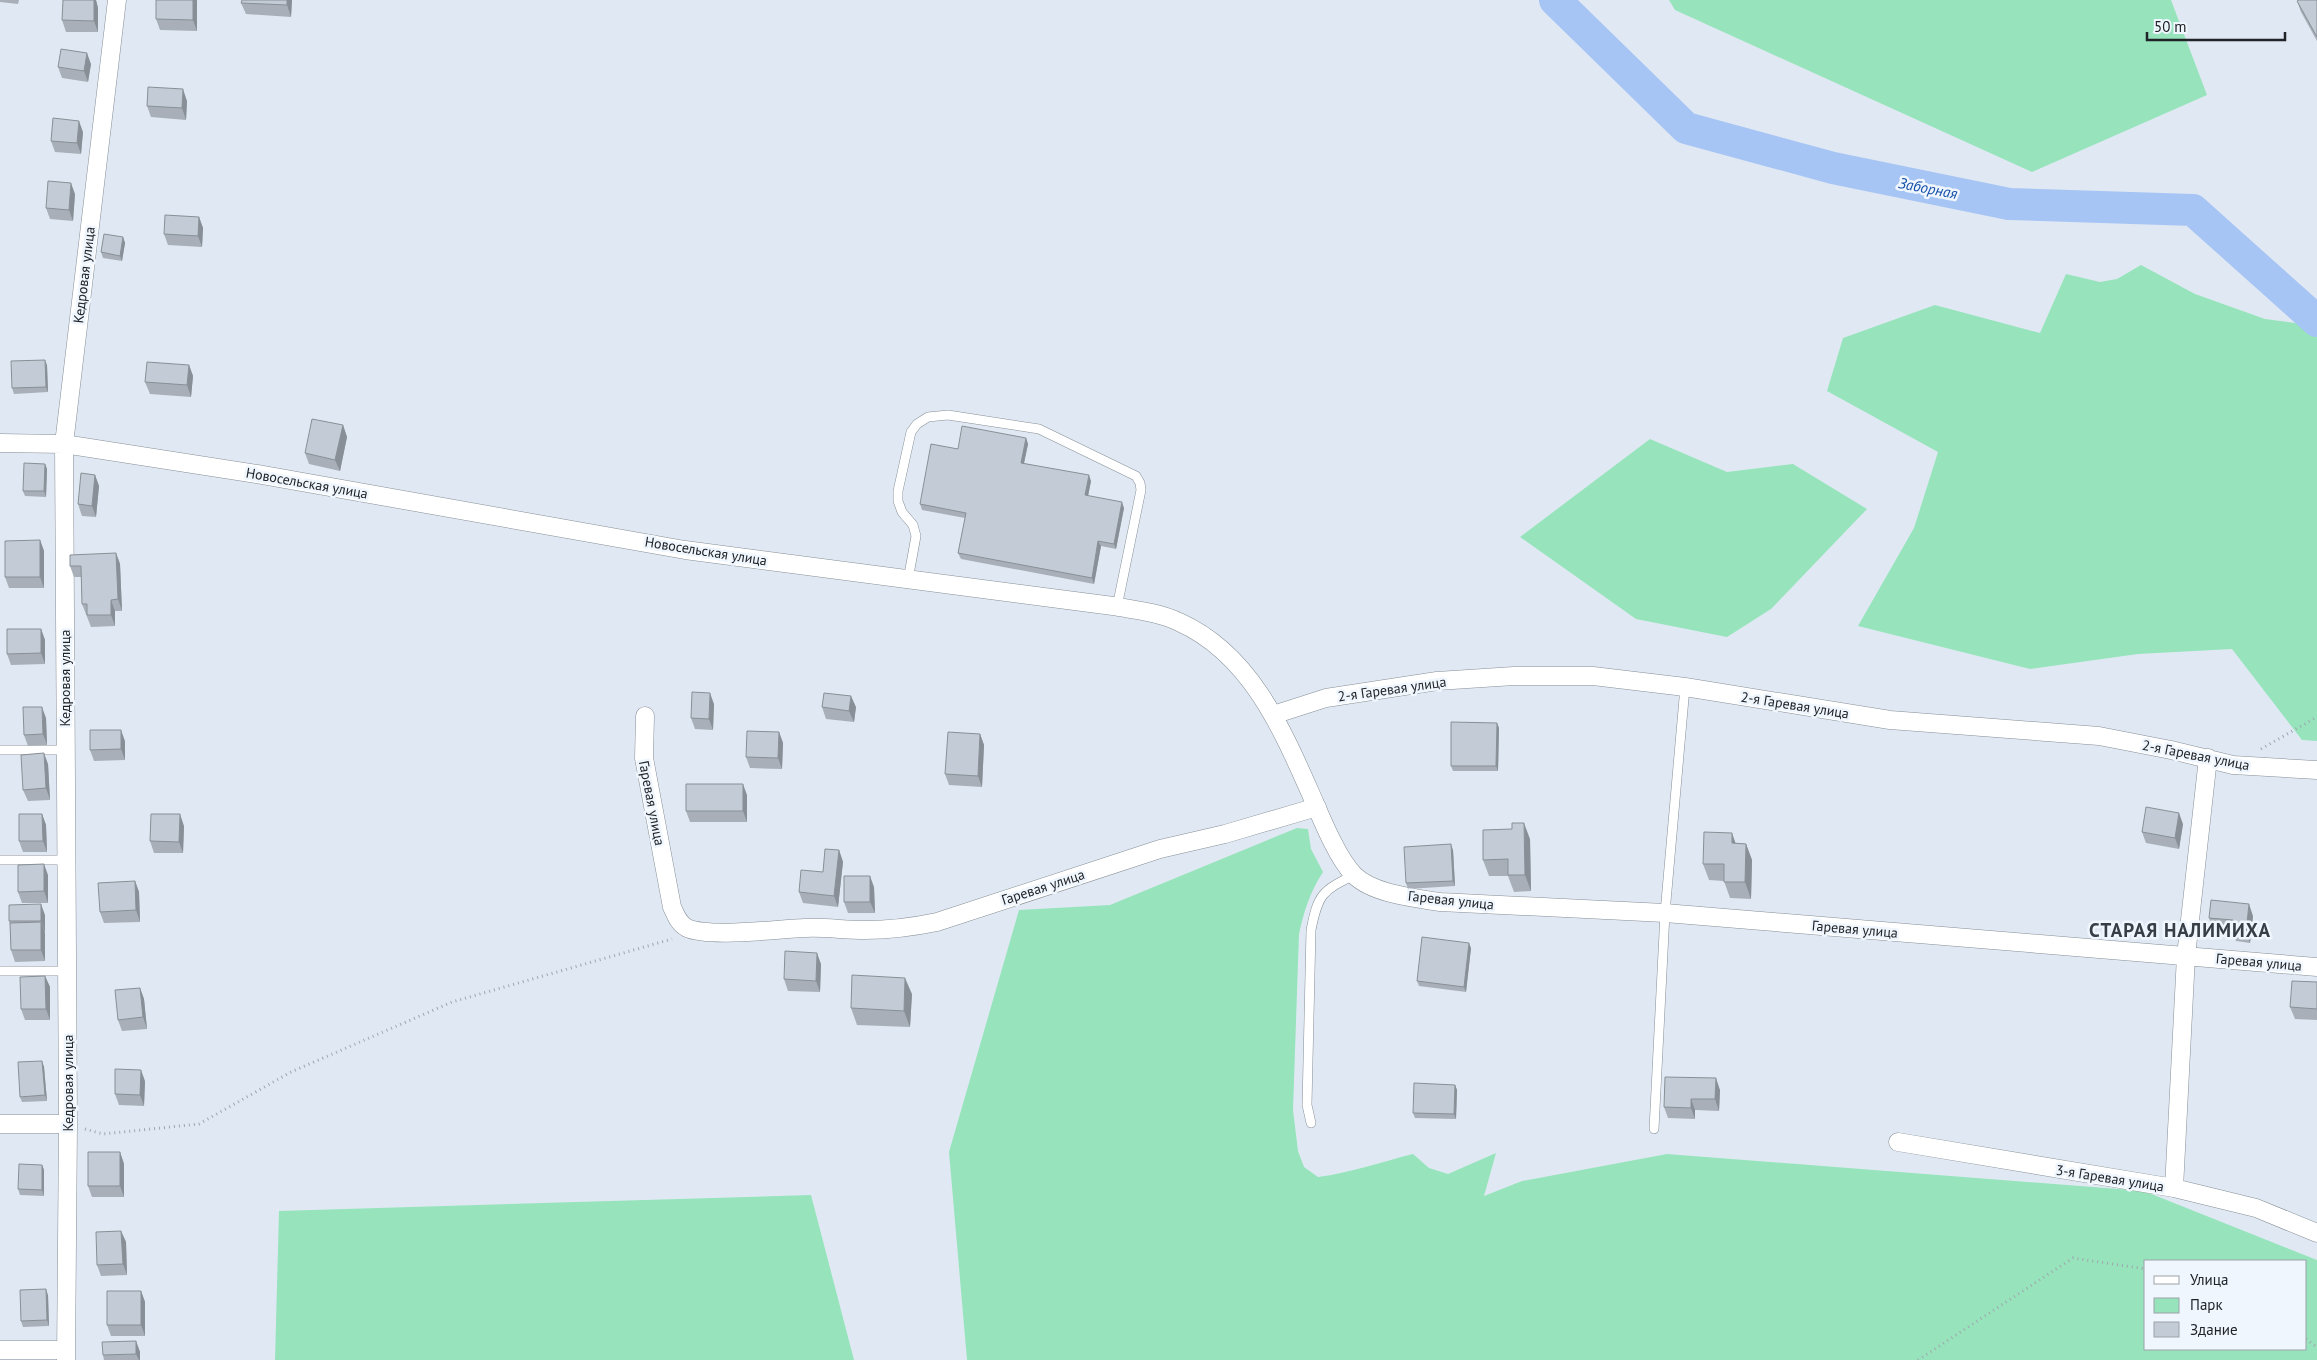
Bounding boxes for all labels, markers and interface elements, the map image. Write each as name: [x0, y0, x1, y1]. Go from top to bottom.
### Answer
scale bar: [2147, 10, 2284, 42]
text: 50 m: [2154, 17, 2187, 36]
water label: Заборная: [1897, 173, 1959, 203]
street label: Кедровая улица: [69, 226, 99, 324]
street label: Новосельская улица: [245, 463, 369, 503]
street label: Новосельская улица: [644, 532, 768, 570]
street label: Кедровая улица: [56, 629, 74, 727]
street label: 2-я Гаревая улица: [1337, 672, 1447, 706]
street label: 2-я Гаревая улица: [1740, 688, 1850, 722]
street label: 2-я Гаревая улица: [2141, 736, 2251, 774]
street label: Гаревая улица: [635, 759, 669, 847]
street label: Гаревая улица: [999, 865, 1087, 909]
street label: Гаревая улица: [1407, 887, 1495, 913]
street label: Гаревая улица: [1811, 916, 1899, 942]
district label: СТАРАЯ НАЛИМИХА: [2089, 918, 2271, 942]
street label: Гаревая улица: [2215, 949, 2303, 975]
street label: Кедровая улица: [59, 1034, 77, 1132]
street label: 3-я Гаревая улица: [2055, 1161, 2165, 1195]
legend: [2144, 1260, 2307, 1350]
text: Улица: [2190, 1270, 2228, 1289]
text: Парк: [2190, 1295, 2223, 1314]
text: Здание: [2190, 1320, 2238, 1339]

